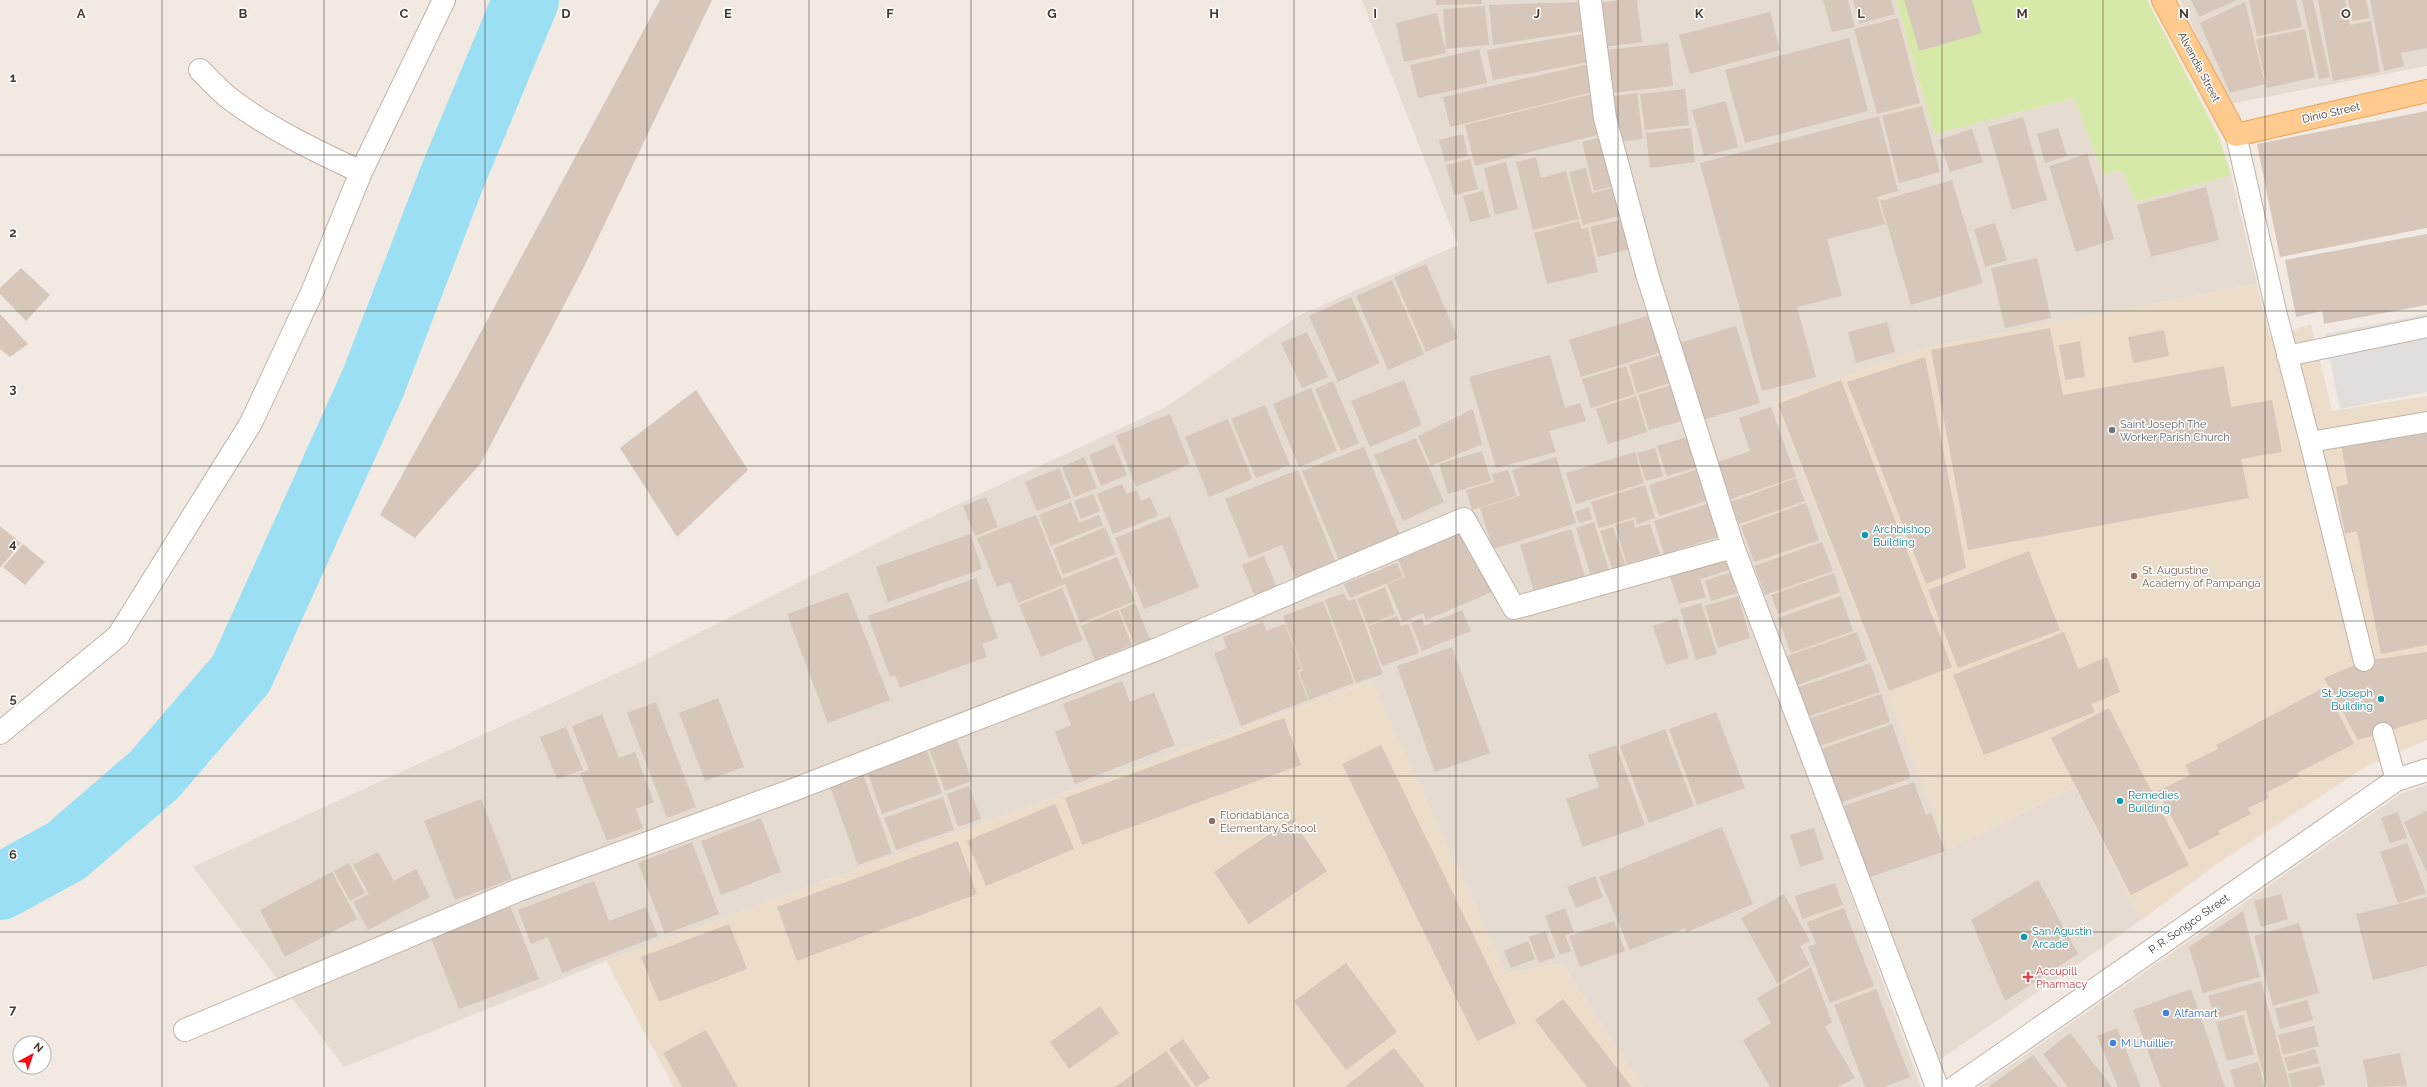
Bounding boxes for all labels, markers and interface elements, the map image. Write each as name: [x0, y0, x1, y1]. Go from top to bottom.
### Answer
text: A: [77, 6, 86, 21]
text: B: [239, 6, 248, 21]
text: C: [400, 6, 409, 21]
text: D: [561, 6, 571, 21]
text: E: [724, 6, 732, 21]
text: F: [886, 6, 894, 21]
text: G: [1047, 6, 1057, 21]
text: H: [1209, 6, 1219, 21]
text: I: [1373, 6, 1377, 21]
text: J: [1534, 6, 1540, 21]
text: K: [1695, 6, 1704, 21]
text: L: [1857, 6, 1865, 21]
text: M: [2016, 6, 2028, 21]
text: N: [2179, 6, 2189, 21]
text: O: [2341, 6, 2351, 21]
street label: Alvendia Street: [2175, 30, 2223, 104]
text: 1: [10, 70, 17, 85]
street label: Dinio Street: [2301, 100, 2361, 126]
text: 2: [9, 225, 17, 240]
text: 3: [9, 381, 17, 396]
place label: Saint Joseph The Worker Parish Church: [2120, 418, 2230, 444]
marker: Saint Joseph The Worker Parish Church: [2107, 425, 2117, 435]
place label: Archbishop Building: [1873, 523, 1931, 549]
marker: Archbishop Building: [1860, 530, 1870, 540]
text: 4: [9, 536, 17, 551]
place label: St. Augustine Academy of Pampanga: [2142, 564, 2261, 590]
marker: St. Augustine Academy of Pampanga: [2129, 571, 2139, 581]
place label: St. Joseph Building: [2321, 687, 2373, 713]
text: 5: [9, 691, 17, 706]
marker: St. Joseph Building: [2376, 694, 2386, 704]
place label: Remedies Building: [2128, 789, 2179, 815]
marker: Remedies Building: [2115, 796, 2125, 806]
place label: Floridablanca Elementary School: [1220, 809, 1316, 835]
marker: Floridablanca Elementary School: [1207, 816, 1217, 826]
text: 6: [9, 847, 17, 862]
street label: P. R. Songco Street: [2146, 891, 2232, 957]
place label: San Agustin Arcade: [2032, 925, 2092, 951]
marker: San Agustin Arcade: [2019, 932, 2029, 942]
place label: Accupill Pharmacy: [2036, 965, 2087, 991]
marker: Accupill Pharmacy: [2023, 972, 2033, 982]
text: 7: [9, 1002, 17, 1017]
place label: Alfamart: [2174, 1007, 2218, 1020]
marker: Alfamart: [2161, 1008, 2171, 1018]
north arrow: [12, 1035, 52, 1075]
place label: M Lhuillier: [2121, 1037, 2174, 1050]
marker: M Lhuillier: [2108, 1038, 2118, 1048]
text: N: [31, 1040, 46, 1055]

